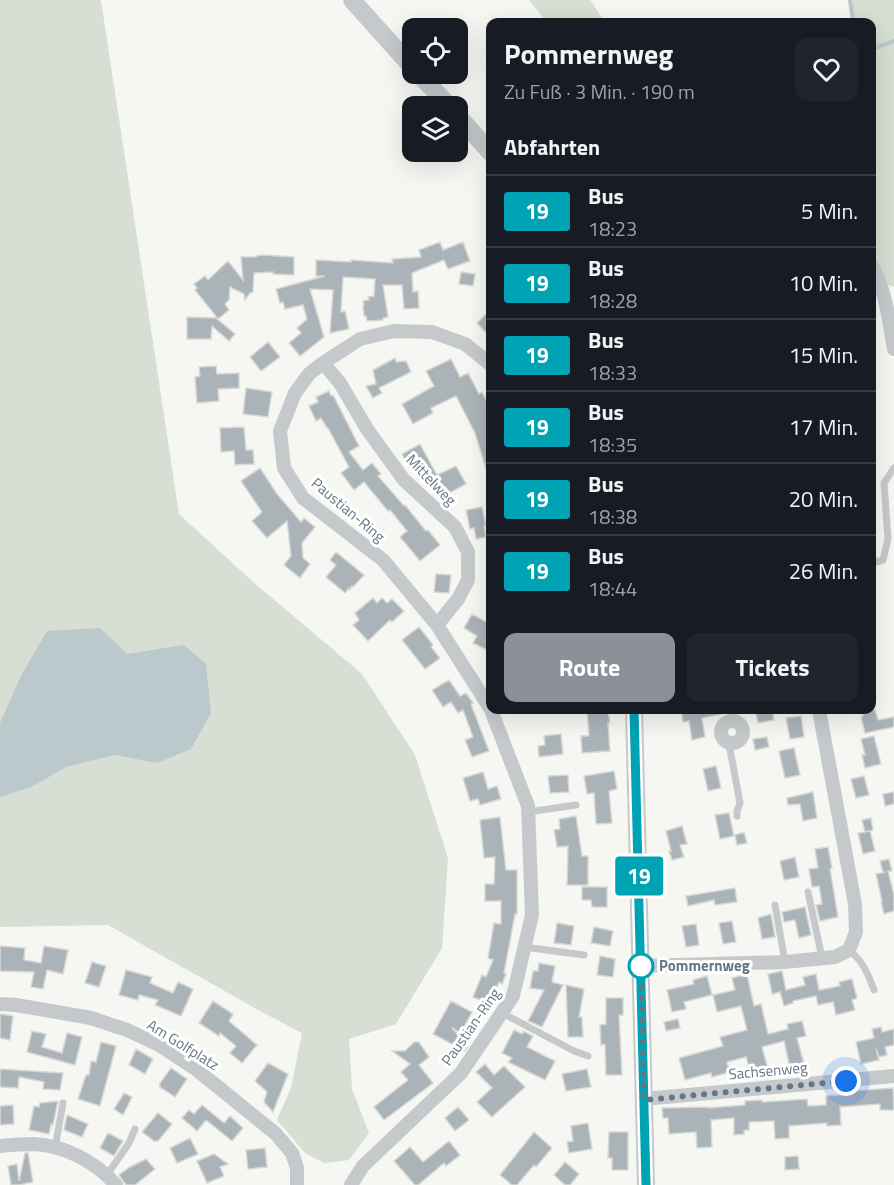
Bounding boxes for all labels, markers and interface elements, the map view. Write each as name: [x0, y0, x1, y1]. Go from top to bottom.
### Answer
map controls: [402, 18, 468, 162]
button: locate: [402, 18, 468, 84]
text: Pommernweg: [504, 32, 673, 75]
button: heart: [795, 38, 858, 101]
text: Zu Fuß · 3 Min. · 190 m: [504, 76, 695, 107]
button: layers: [402, 96, 468, 162]
text: Abfahrten: [504, 130, 600, 164]
text: Bus: [588, 179, 624, 213]
text: 5 Min.: [801, 194, 858, 228]
text: 19: [525, 195, 549, 227]
text: 18:23: [588, 213, 637, 244]
text: Bus: [588, 251, 624, 285]
text: 10 Min.: [789, 266, 858, 300]
text: 19: [525, 267, 549, 299]
text: 18:28: [588, 285, 637, 316]
text: Bus: [588, 323, 624, 357]
text: 15 Min.: [789, 338, 858, 372]
text: 19: [525, 339, 549, 371]
text: 18:33: [588, 357, 637, 388]
text: Bus: [588, 395, 624, 429]
text: 17 Min.: [789, 410, 858, 444]
text: 19: [525, 411, 549, 443]
text: 18:35: [588, 429, 637, 460]
street label: Mittelweg: [401, 449, 462, 511]
text: Bus: [588, 467, 624, 501]
street label: Paustian-Ring: [306, 472, 391, 548]
text: 20 Min.: [789, 482, 858, 516]
text: 19: [525, 483, 549, 515]
text: 18:38: [588, 501, 637, 532]
text: Bus: [588, 539, 624, 573]
text: 26 Min.: [789, 554, 858, 588]
text: 19: [525, 555, 549, 587]
text: 18:44: [588, 573, 637, 604]
button: Route: [504, 633, 675, 702]
button: Tickets: [687, 633, 858, 702]
line badge: 19: [612, 856, 666, 896]
text: 19: [627, 860, 651, 892]
marker: Pommernweg: [628, 953, 654, 979]
place label: Pommernweg: [659, 954, 750, 977]
street label: Paustian-Ring: [435, 983, 506, 1070]
street label: Am Golfplatz: [143, 1013, 224, 1076]
street label: Sachsenweg: [727, 1056, 809, 1085]
your location: [831, 1066, 861, 1096]

